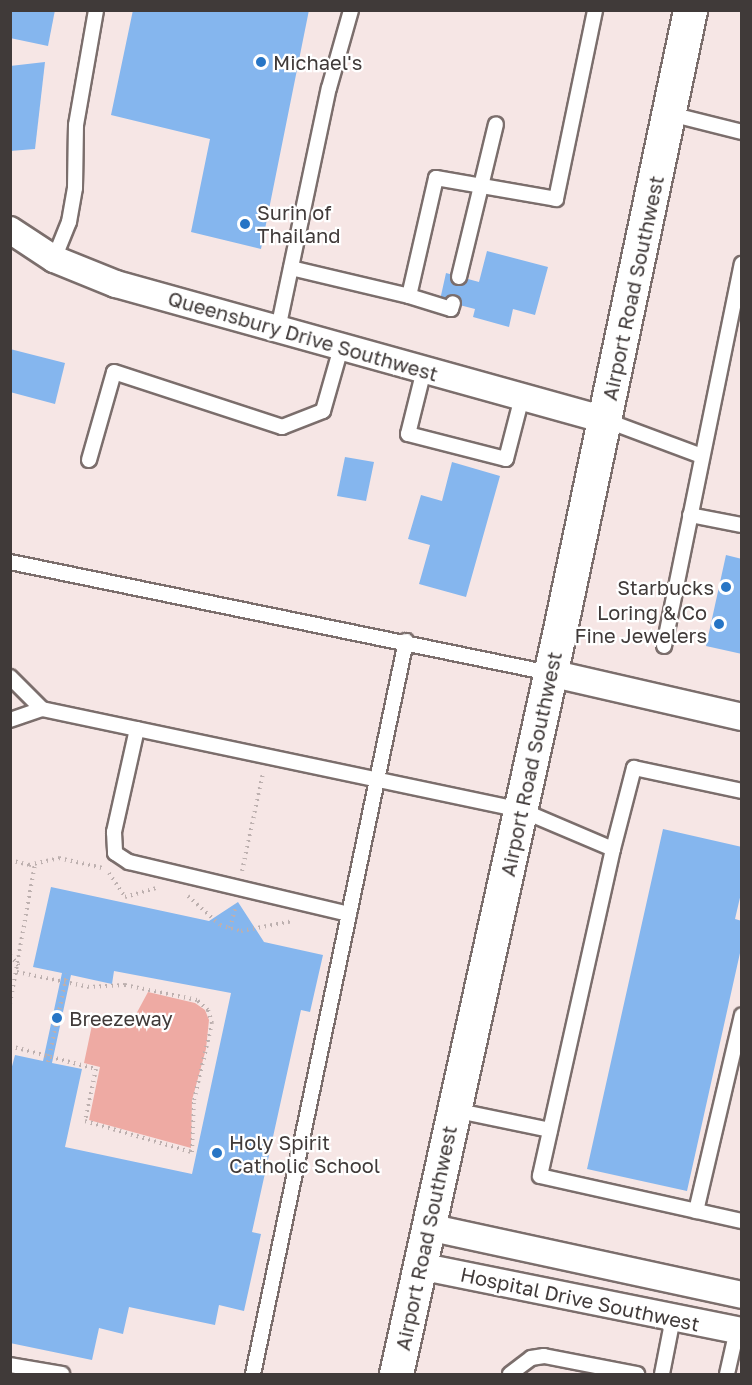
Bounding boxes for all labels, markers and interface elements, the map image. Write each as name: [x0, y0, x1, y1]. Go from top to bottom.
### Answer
place label: Michael's: [273, 50, 362, 74]
marker: Michael's: [254, 55, 268, 69]
street label: Airport Road Southwest: [597, 173, 669, 403]
place label: Surin of Thailand: [257, 201, 341, 248]
marker: Surin of Thailand: [238, 217, 252, 231]
street label: Queensbury Drive Southwest: [165, 286, 441, 386]
place label: Starbucks: [617, 575, 714, 599]
marker: Starbucks: [719, 580, 733, 594]
place label: Loring & Co Fine Jewelers: [575, 600, 707, 647]
marker: Loring & Co Fine Jewelers: [712, 617, 726, 631]
street label: Airport Road Southwest: [495, 649, 567, 879]
place label: Breezeway: [69, 1006, 173, 1030]
marker: Breezeway: [50, 1011, 64, 1025]
street label: Airport Road Southwest: [390, 1123, 462, 1353]
place label: Holy Spirit Catholic School: [229, 1130, 380, 1177]
marker: Holy Spirit Catholic School: [210, 1146, 224, 1160]
street label: Hospital Drive Southwest: [458, 1262, 702, 1336]

